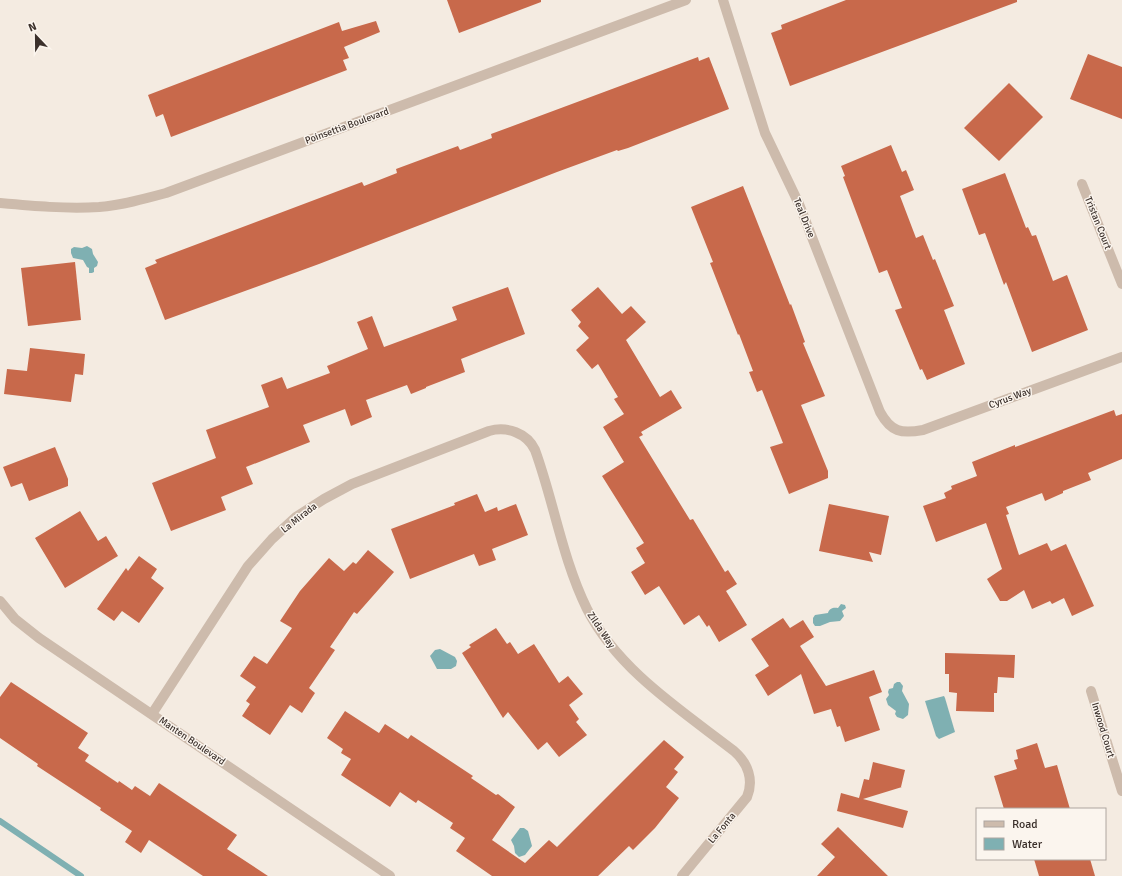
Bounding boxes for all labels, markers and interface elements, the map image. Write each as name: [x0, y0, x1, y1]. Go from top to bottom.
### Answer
north arrow: [16, 16, 56, 56]
text: N: [26, 20, 38, 35]
street label: Poinsettia Boulevard: [304, 105, 390, 147]
street label: Tristan Court: [1082, 195, 1114, 251]
street label: Teal Drive: [791, 196, 817, 240]
street label: Cyrus Way: [987, 385, 1033, 411]
street label: La Mirada: [279, 500, 319, 536]
street label: Zilda Way: [584, 609, 618, 651]
street label: Inwood Court: [1089, 701, 1117, 760]
street label: Manten Boulevard: [156, 714, 228, 768]
legend: [976, 808, 1106, 860]
street label: La Fonta: [706, 810, 738, 846]
text: Road: [1012, 817, 1038, 832]
text: Water: [1012, 837, 1043, 852]

